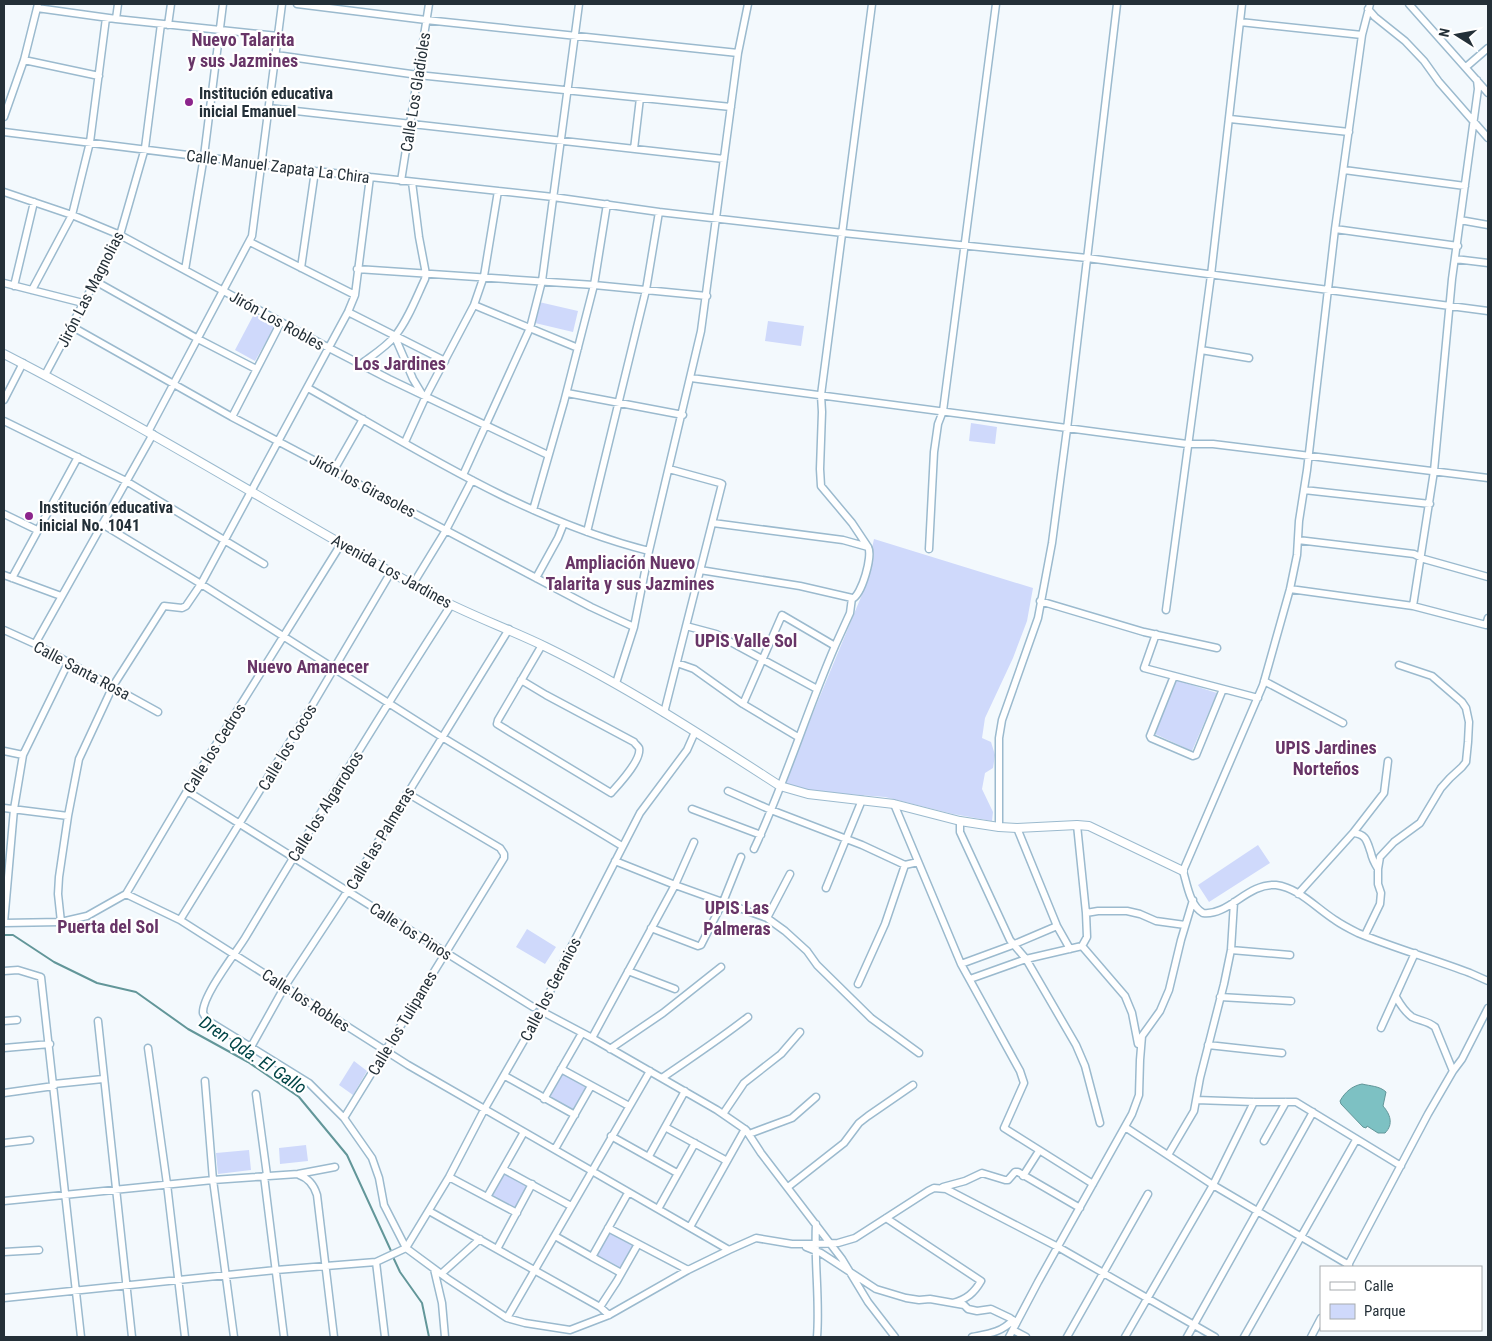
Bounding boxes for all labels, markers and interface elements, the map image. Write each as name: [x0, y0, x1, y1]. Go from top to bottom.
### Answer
north arrow: [1432, 10, 1482, 60]
text: N: [1436, 27, 1453, 38]
district label: Nuevo Talarita y sus Jazmines: [188, 29, 298, 71]
street label: Calle Los Gladioles: [397, 31, 434, 153]
place label: Institución educativa inicial Emanuel: [199, 84, 333, 121]
marker: Institución educativa inicial Emanuel: [183, 96, 195, 108]
street label: Calle Manuel Zapata La Chira: [185, 146, 371, 187]
street label: Jirón Las Magnolias: [53, 228, 128, 350]
street label: Jirón Los Robles: [226, 287, 327, 354]
district label: Los Jardines: [354, 353, 446, 374]
street label: Jirón los Girasoles: [306, 449, 419, 521]
place label: Institución educativa inicial No. 1041: [39, 498, 173, 535]
marker: Institución educativa inicial No. 1041: [23, 510, 35, 522]
street label: Avenida Los Jardines: [328, 530, 455, 612]
district label: Ampliación Nuevo Talarita y sus Jazmines: [546, 552, 714, 594]
district label: UPIS Valle Sol: [695, 630, 797, 651]
street label: Calle Santa Rosa: [30, 637, 133, 704]
district label: Nuevo Amanecer: [247, 656, 369, 677]
street label: Calle los Cedros: [179, 700, 250, 797]
street label: Calle los Cocos: [254, 700, 321, 794]
district label: UPIS Jardines Norteños: [1275, 737, 1377, 779]
street label: Calle los Algarrobos: [284, 747, 367, 865]
street label: Calle las Palmeras: [342, 783, 419, 893]
district label: UPIS Las Palmeras: [703, 897, 771, 939]
street label: Calle los Pinos: [366, 899, 455, 964]
district label: Puerta del Sol: [57, 916, 159, 937]
street label: Calle los Geranios: [516, 934, 585, 1044]
street label: Calle los Robles: [258, 965, 353, 1036]
street label: Calle los Tulipanes: [364, 968, 441, 1079]
water label: Dren Qda. El Gallo: [196, 1011, 311, 1098]
legend: [1320, 1266, 1482, 1331]
text: Calle: [1364, 1277, 1394, 1295]
text: Parque: [1364, 1302, 1406, 1320]

